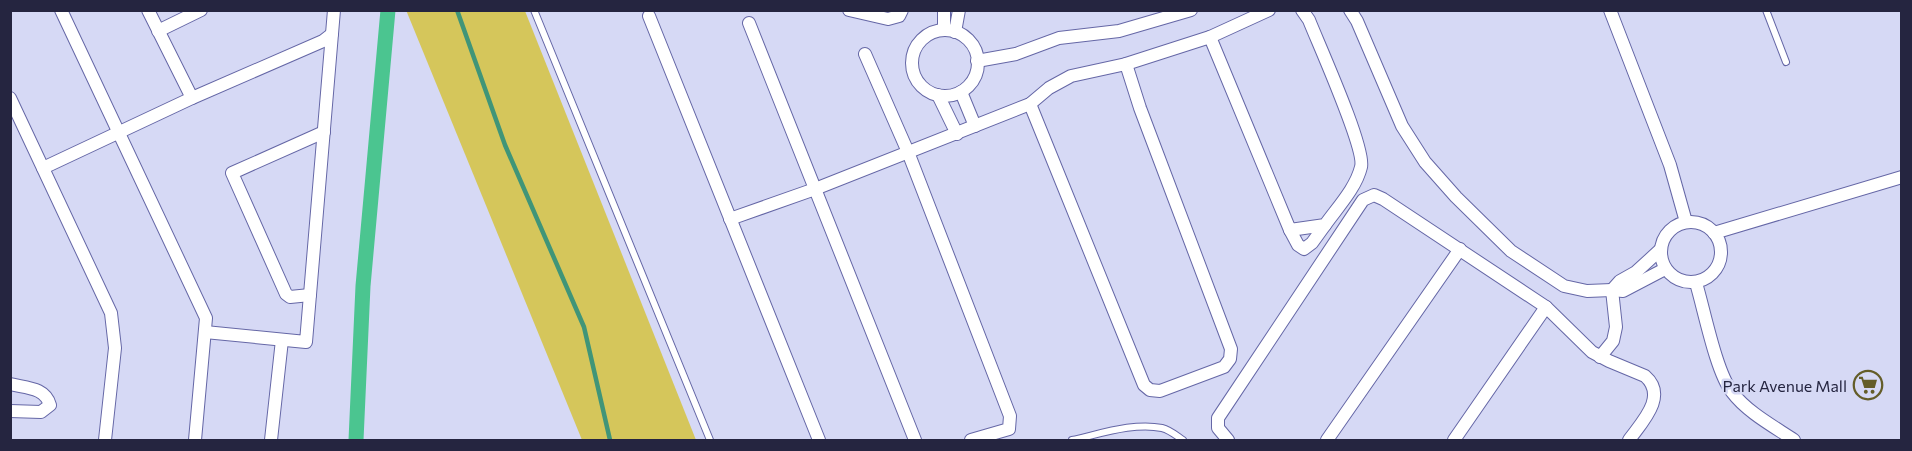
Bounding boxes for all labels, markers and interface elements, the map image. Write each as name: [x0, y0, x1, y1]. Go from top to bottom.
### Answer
supermarket icon: Park Avenue Mall: [1852, 369, 1884, 401]
place label: Park Avenue Mall: [1722, 376, 1847, 395]

